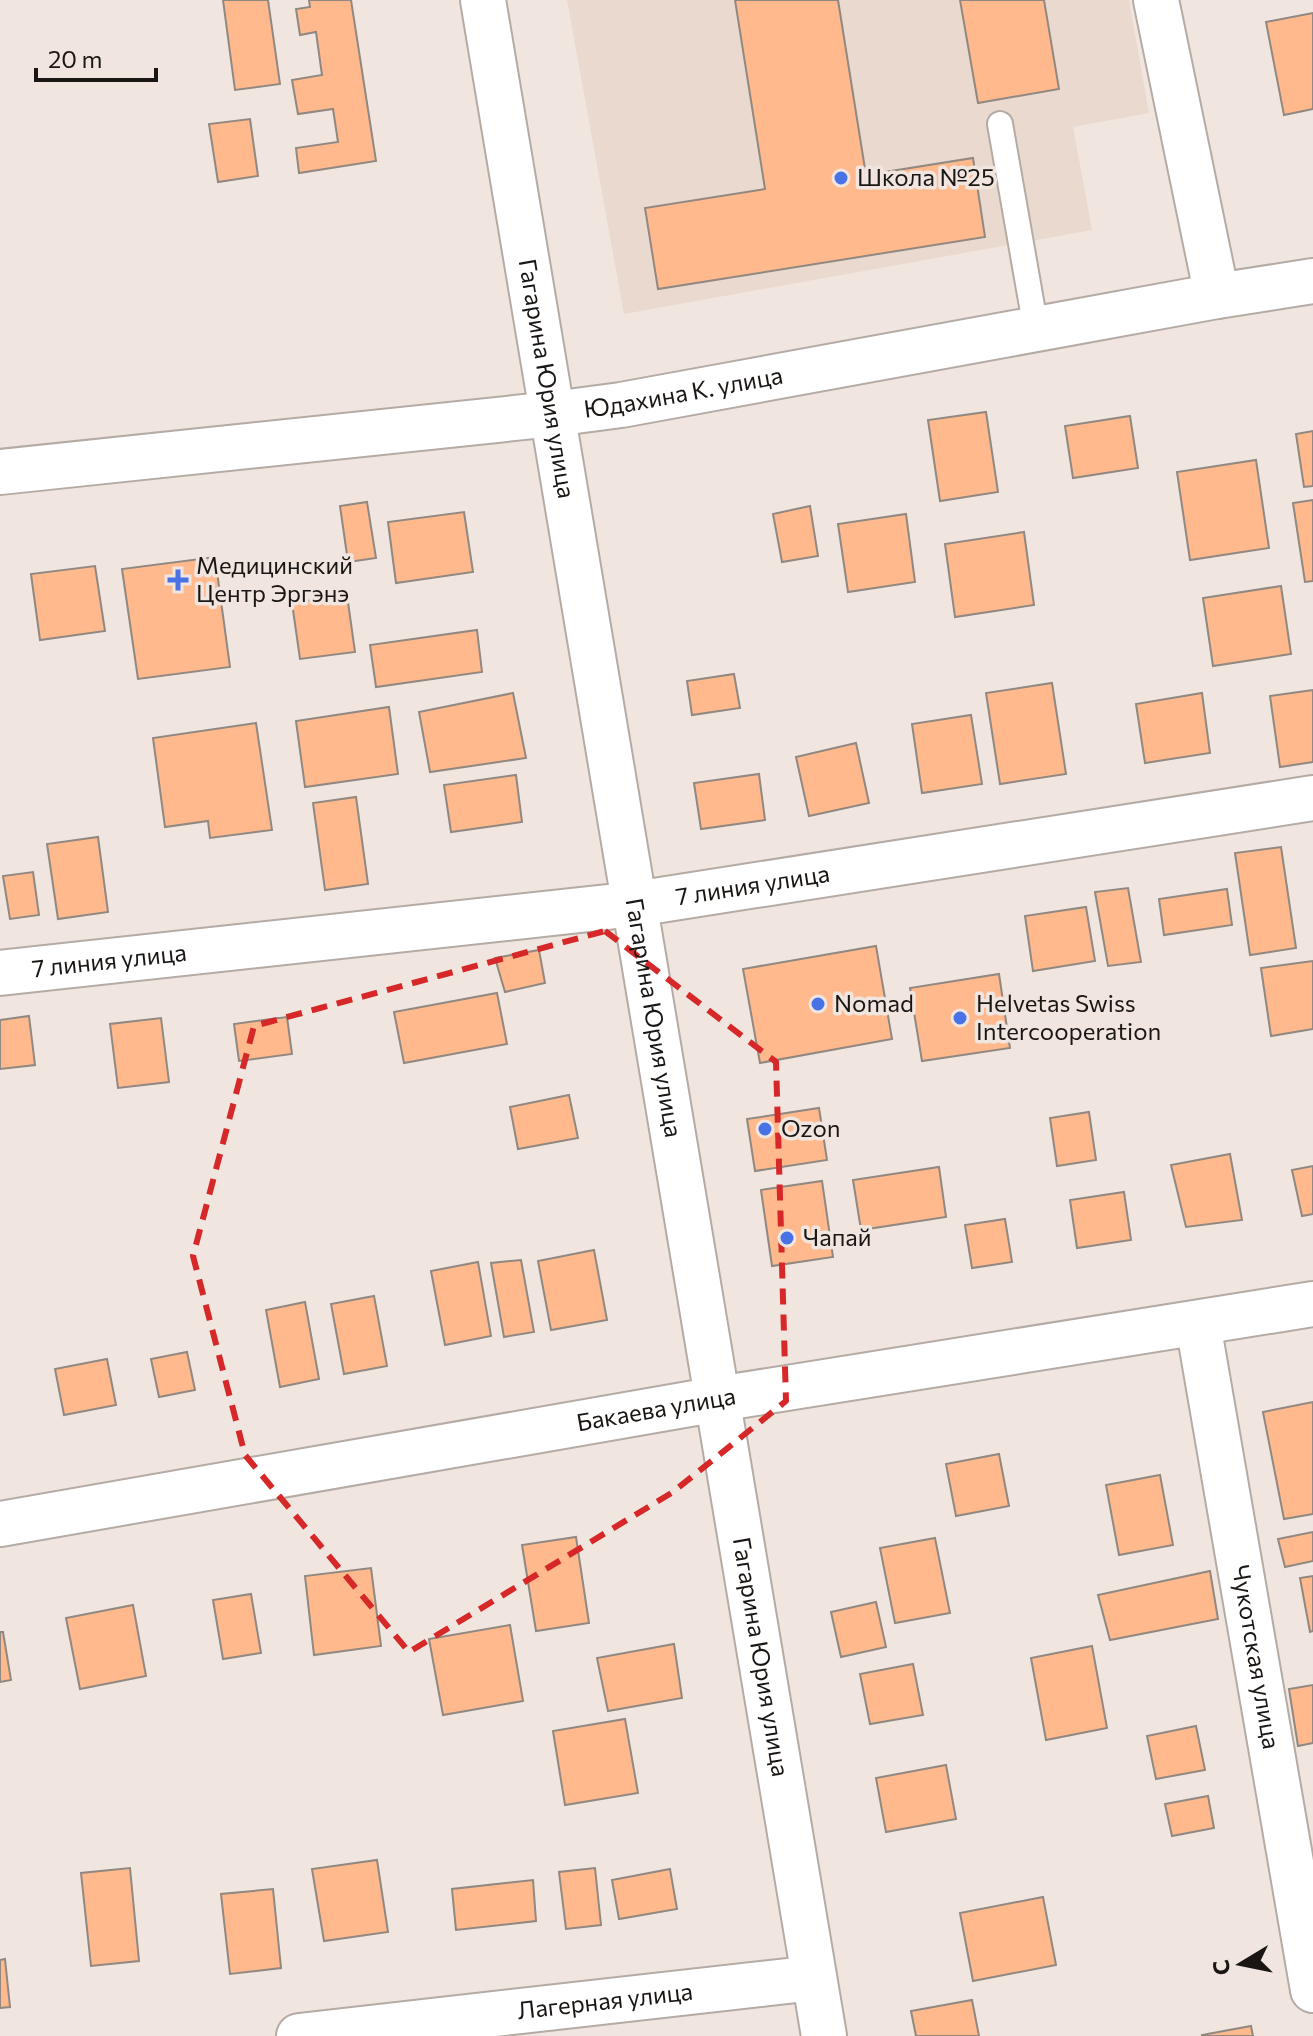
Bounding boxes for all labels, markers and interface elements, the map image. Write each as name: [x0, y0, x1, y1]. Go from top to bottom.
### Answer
scale bar: [36, 32, 156, 82]
text: 20 m: [48, 44, 102, 73]
place label: Школа №25: [857, 162, 995, 191]
marker: Школа №25: [832, 169, 850, 187]
street label: Гагарина Юрия улица: [514, 257, 582, 500]
street label: Юдахина К. улица: [582, 360, 785, 423]
place label: Медицинский Центр Эргэнэ: [196, 550, 353, 607]
marker: Медицинский Центр Эргэнэ: [167, 569, 189, 591]
street label: 7 линия улица: [674, 858, 832, 910]
street label: Гагарина Юрия улица: [621, 896, 689, 1139]
street label: 7 линия улица: [30, 937, 188, 982]
place label: Nomad: [834, 988, 914, 1017]
place label: Helvetas Swiss Intercooperation: [976, 988, 1161, 1045]
marker: Nomad: [809, 995, 827, 1013]
marker: Helvetas Swiss Intercooperation: [951, 1009, 969, 1027]
place label: Ozon: [781, 1113, 841, 1142]
marker: Ozon: [756, 1120, 774, 1138]
place label: Чапай: [803, 1222, 872, 1251]
marker: Чапай: [778, 1229, 796, 1247]
street label: Бакаева улица: [574, 1380, 738, 1436]
street label: Гагарина Юрия улица: [728, 1535, 796, 1779]
street label: Чукотская улица: [1227, 1563, 1287, 1751]
north arrow: [1201, 1924, 1281, 2004]
text: С: [1206, 1958, 1235, 1977]
street label: Лагерная улица: [516, 1976, 694, 2024]

